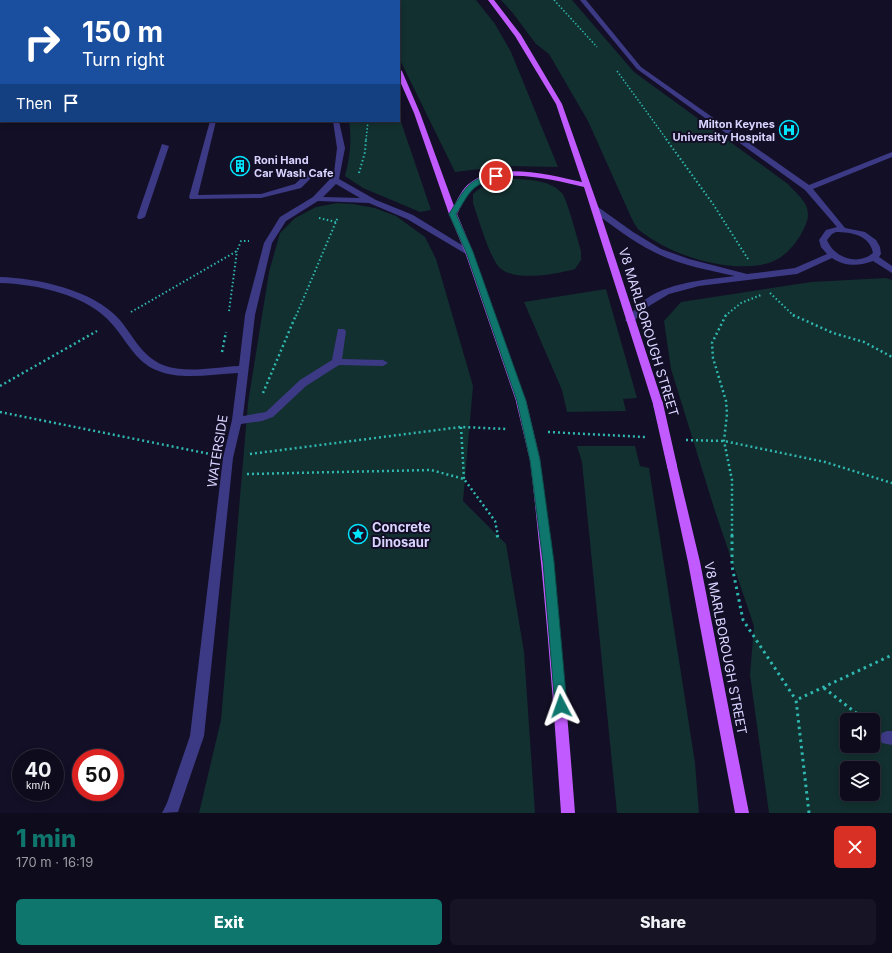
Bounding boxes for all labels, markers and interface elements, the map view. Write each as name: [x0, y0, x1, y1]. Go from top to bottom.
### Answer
text: 150 m: [82, 15, 163, 49]
icon: right: [16, 16, 68, 68]
text: Turn right: [82, 49, 165, 70]
icon: arrive: [60, 92, 82, 114]
text: Then: [16, 94, 52, 113]
place label: Milton Keynes University Hospital: [673, 117, 775, 144]
hospital icon: Milton Keynes University Hospital: [778, 119, 800, 141]
place label: Roni Hand Car Wash Cafe: [254, 153, 334, 180]
building icon: Roni Hand Car Wash Cafe: [229, 155, 251, 177]
pin: [479, 159, 513, 193]
icon: arrive: [485, 165, 507, 187]
street label: V8 MARLBOROUGH STREET: [616, 246, 682, 418]
street label: WATERSIDE: [203, 413, 231, 489]
place label: Concrete Dinosaur: [372, 519, 431, 550]
place icon: Concrete Dinosaur: [347, 523, 369, 545]
street label: V8 MARLBOROUGH STREET: [701, 560, 751, 736]
position arrow: [540, 685, 582, 727]
map controls: [840, 713, 880, 801]
button: sound: [840, 713, 880, 753]
speed limit sign: 50: [72, 749, 124, 801]
text: 40: [24, 758, 52, 782]
button: layers: [840, 761, 880, 801]
text: km/h: [26, 779, 50, 791]
text: 1 min: [16, 824, 76, 853]
button: close: [834, 826, 876, 868]
text: 170 m · 16:19: [16, 854, 93, 870]
button: Exit: [16, 899, 442, 945]
button: Share: [450, 899, 876, 945]

